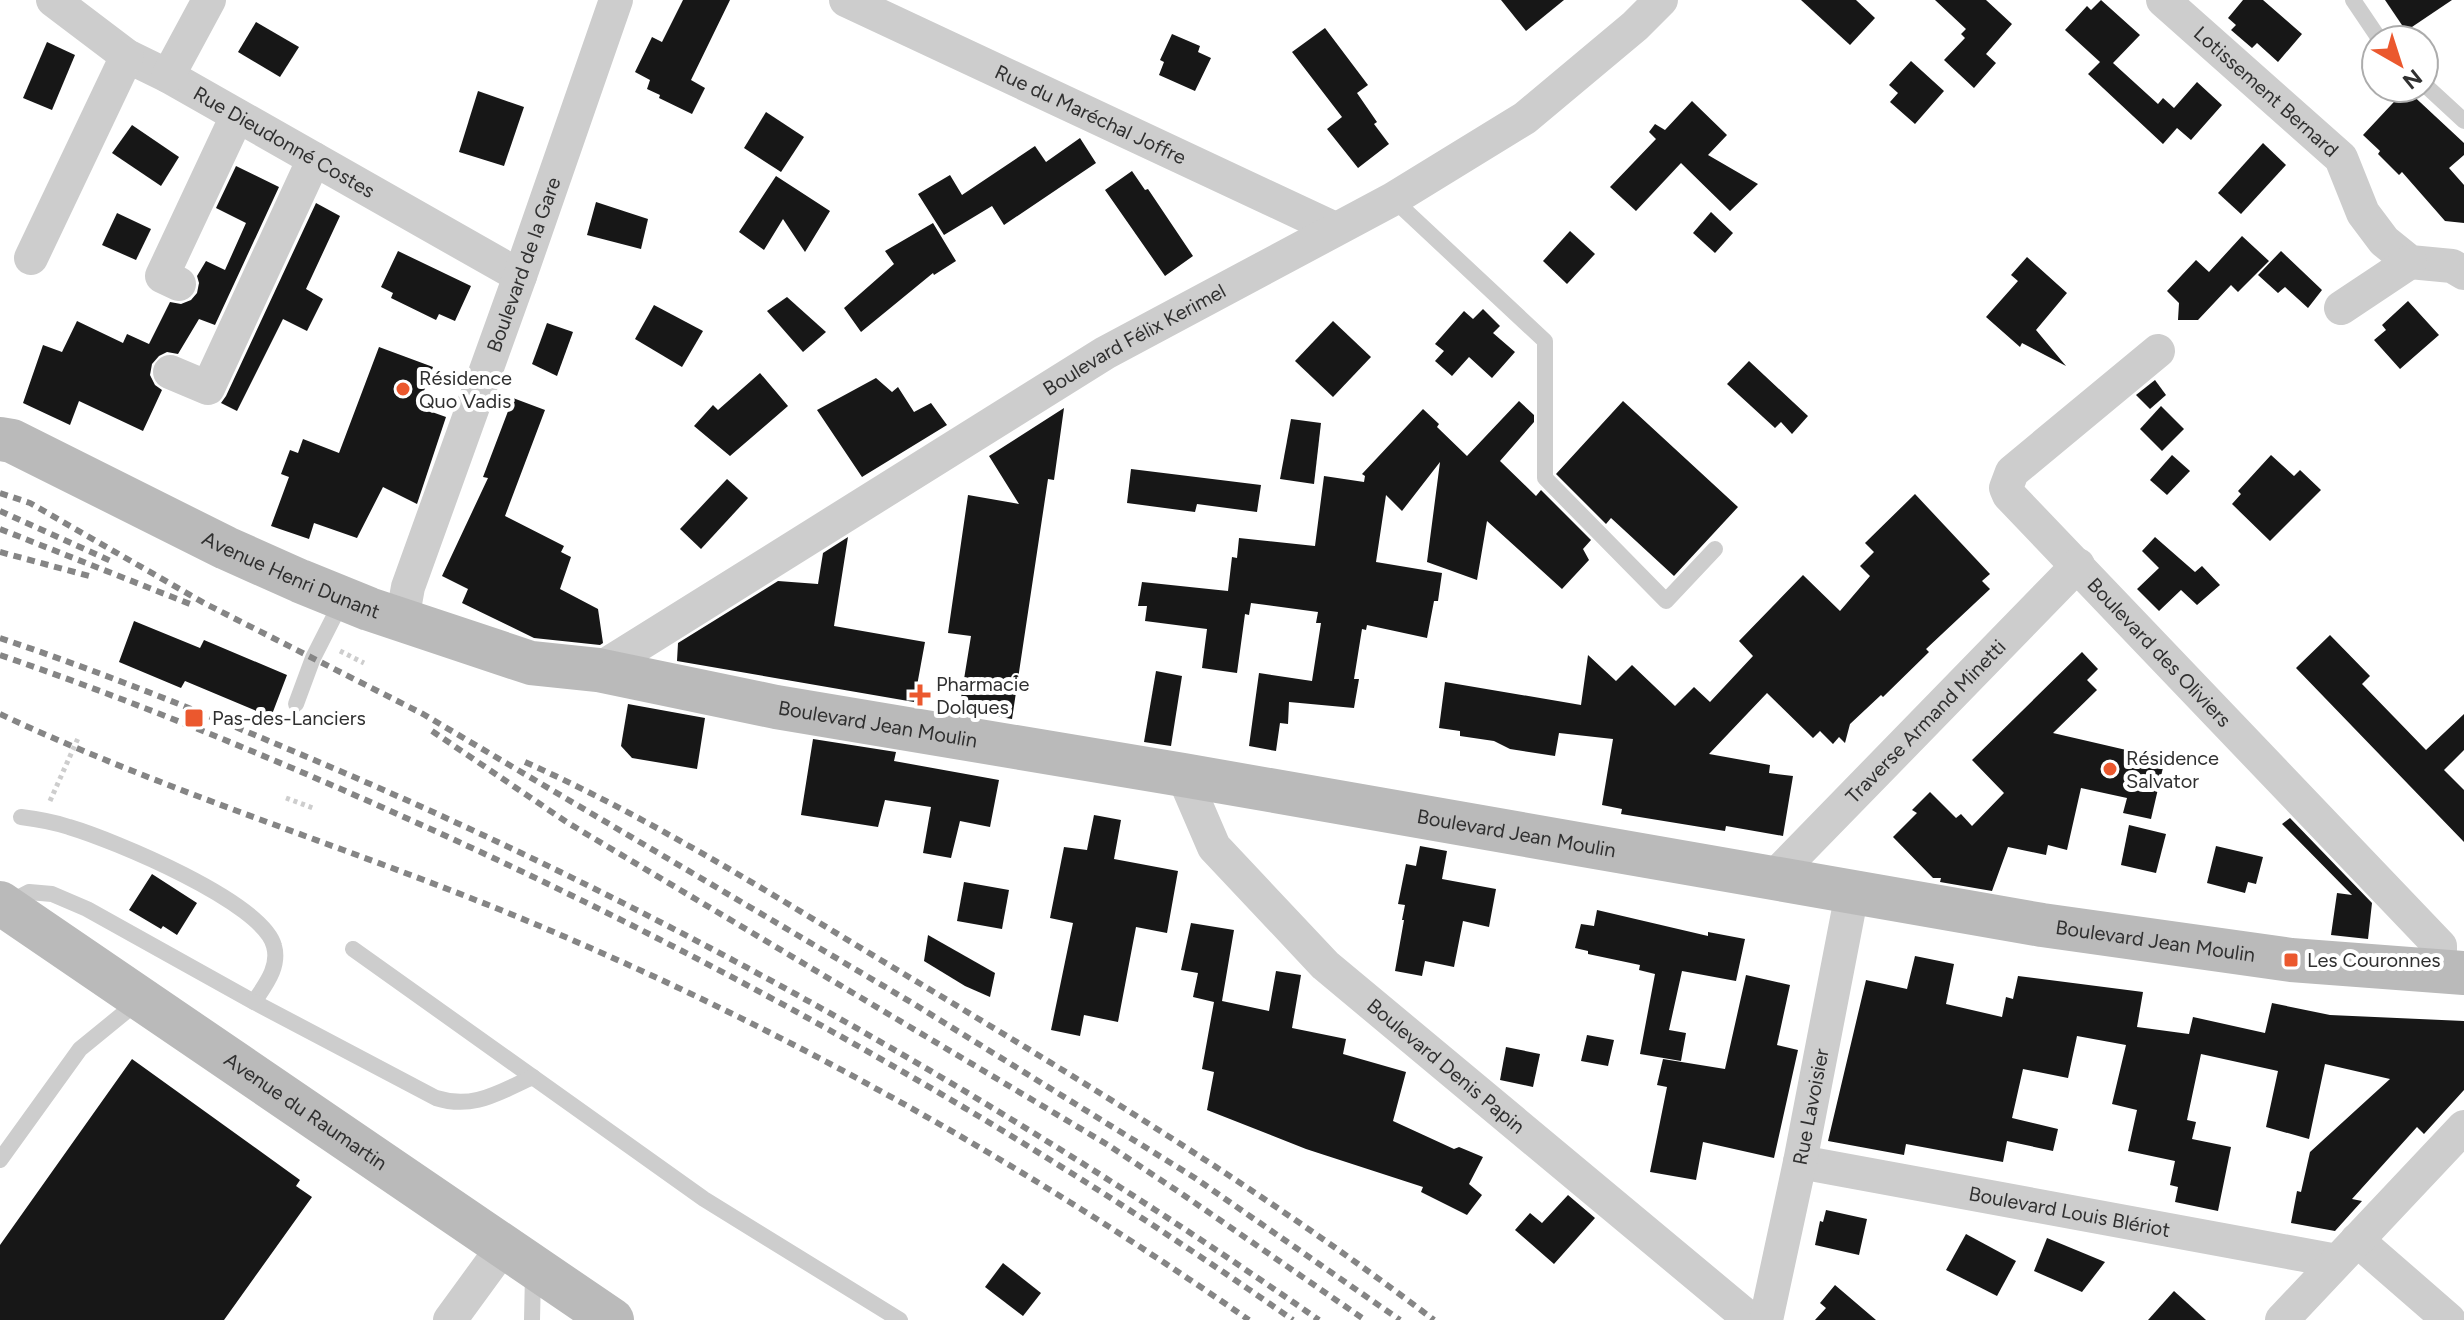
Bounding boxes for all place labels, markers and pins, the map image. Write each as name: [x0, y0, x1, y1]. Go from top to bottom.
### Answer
place label: Résidence Quo Vadis: [419, 366, 512, 413]
marker: Résidence Quo Vadis: [394, 380, 412, 398]
place label: Pharmacie Dolques: [936, 672, 1029, 719]
marker: Pharmacie Dolques: [911, 686, 929, 704]
place label: Pas-des-Lanciers: [212, 706, 366, 730]
marker: Pas-des-Lanciers: [183, 707, 205, 729]
place label: Résidence Salvator: [2126, 746, 2219, 793]
marker: Résidence Salvator: [2101, 760, 2119, 778]
place label: Les Couronnes: [2307, 948, 2441, 972]
marker: Les Couronnes: [2282, 951, 2300, 969]

